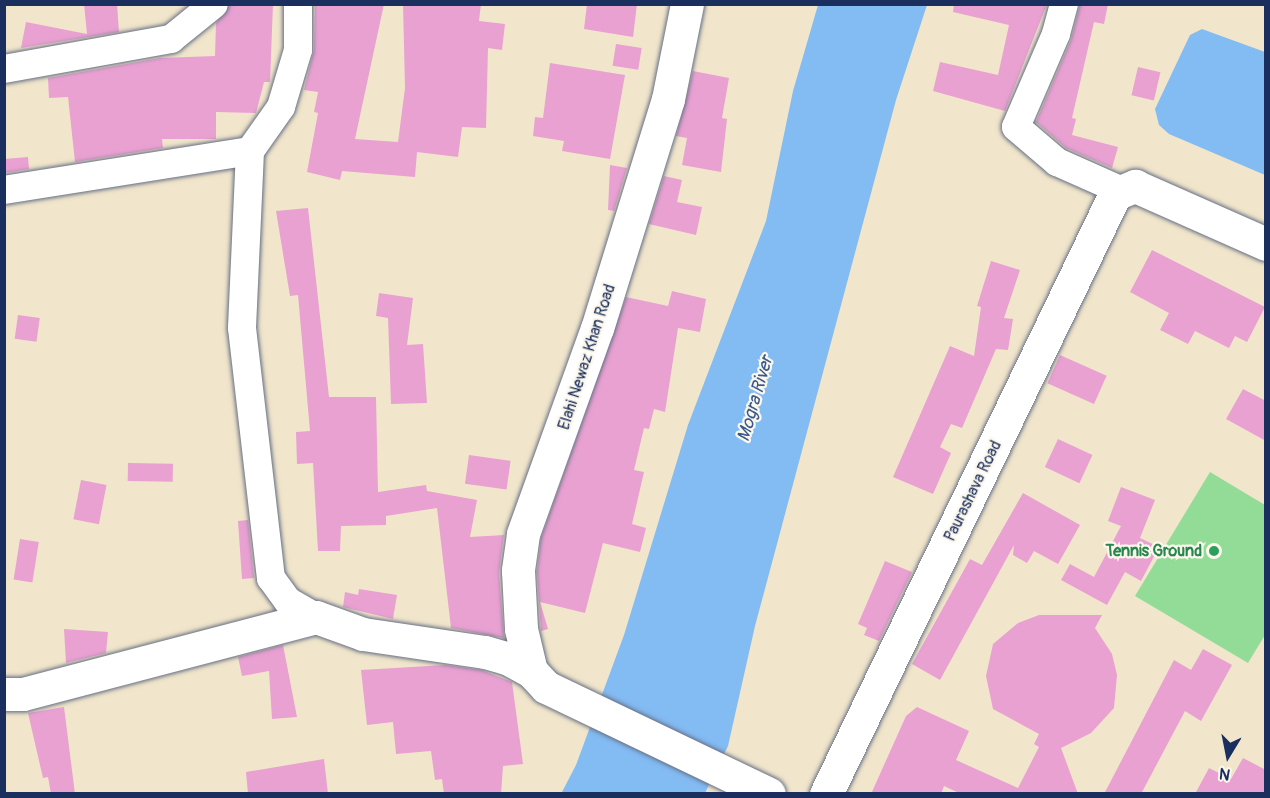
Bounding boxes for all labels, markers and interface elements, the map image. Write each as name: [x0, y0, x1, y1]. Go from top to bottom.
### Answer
street label: Elahi Newaz Khan Road: [554, 282, 620, 432]
water label: Mogra River: [733, 354, 779, 444]
street label: Paurashava Road: [940, 437, 1006, 545]
place label: Tennis Ground: [1105, 541, 1202, 561]
marker: Tennis Ground: [1207, 544, 1221, 558]
north arrow: [1198, 726, 1258, 786]
text: N: [1218, 763, 1232, 785]

